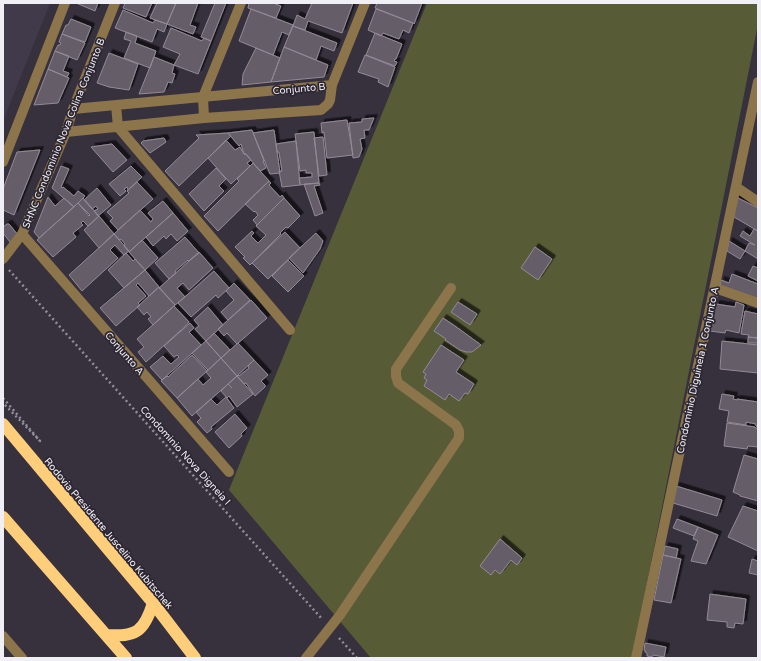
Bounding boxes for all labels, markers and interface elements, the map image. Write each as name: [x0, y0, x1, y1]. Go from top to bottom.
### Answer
street label: SHNC Condomínio Nova Colina Conjunto B: [20, 36, 108, 230]
street label: Conjunto B: [272, 81, 326, 97]
street label: Condominio Diguineia 1 Conjunto A: [674, 286, 722, 455]
street label: Conjunto A: [102, 330, 146, 378]
street label: Condominio Nova Digneia I: [138, 404, 233, 508]
street label: Rodovia Presidente Juscelino Kubitschek: [41, 456, 175, 612]

